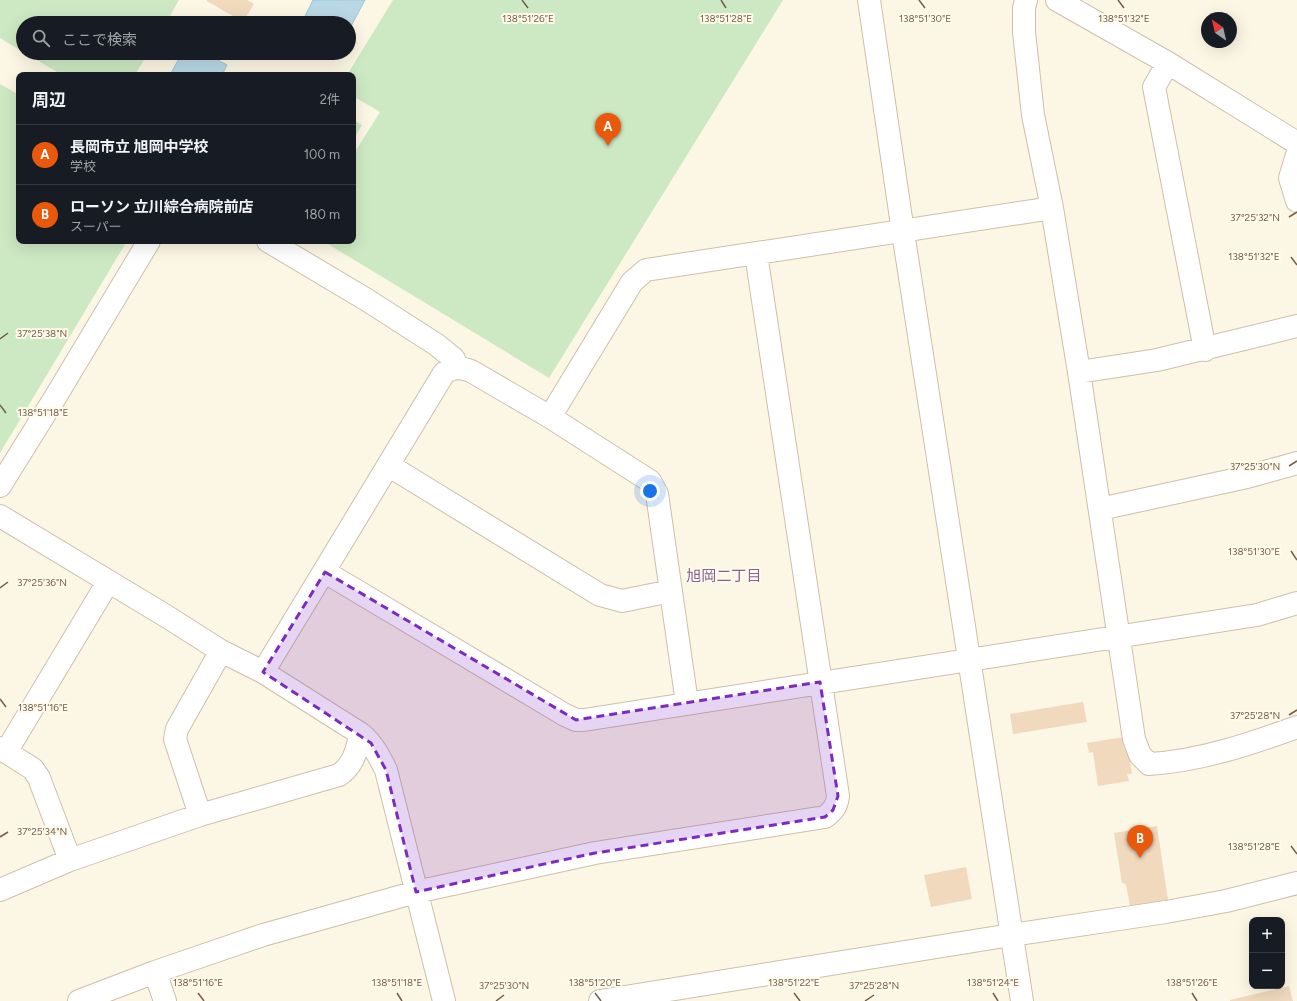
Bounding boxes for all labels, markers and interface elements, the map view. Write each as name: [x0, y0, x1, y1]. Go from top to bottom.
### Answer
text: 138°51'26"E: [502, 12, 554, 25]
text: 138°51'28"E: [700, 12, 752, 25]
text: 138°51'30"E: [899, 12, 951, 25]
text: 138°51'32"E: [1098, 12, 1150, 25]
north arrow: [1201, 12, 1237, 48]
search box: [16, 16, 356, 60]
icon: search: [30, 27, 52, 49]
text: ここで検索: [62, 31, 137, 49]
text: 周辺: [32, 90, 66, 110]
text: 2件: [320, 92, 340, 107]
pin: A: [595, 113, 621, 146]
text: 長岡市立 旭岡中学校: [70, 138, 209, 156]
text: A: [40, 147, 50, 162]
text: 100 m: [304, 147, 340, 162]
text: 学校: [70, 159, 96, 174]
text: ローソン 立川綜合病院前店: [70, 198, 254, 216]
text: B: [41, 207, 49, 222]
text: 180 m: [304, 207, 340, 222]
text: 37°25'32"N: [1230, 211, 1280, 224]
text: スーパー: [70, 219, 122, 234]
text: 138°51'32"E: [1228, 250, 1280, 263]
text: 37°25'38"N: [17, 327, 67, 340]
text: 138°51'18"E: [18, 406, 68, 419]
text: 37°25'30"N: [1230, 460, 1280, 473]
your location: [640, 481, 660, 501]
text: 138°51'30"E: [1228, 545, 1280, 558]
district label: 旭岡二丁目: [686, 567, 762, 585]
text: 37°25'36"N: [17, 576, 67, 589]
text: 138°51'16"E: [18, 701, 68, 714]
text: 37°25'28"N: [1230, 709, 1280, 722]
text: 37°25'34"N: [17, 825, 67, 838]
pin: B: [1127, 825, 1153, 858]
text: 138°51'28"E: [1228, 840, 1280, 853]
map controls: [1249, 917, 1285, 989]
button: +: [1249, 917, 1285, 953]
button: −: [1249, 953, 1285, 989]
text: 138°51'16"E: [173, 976, 223, 989]
text: 138°51'18"E: [372, 976, 422, 989]
text: 138°51'20"E: [569, 976, 621, 989]
text: 138°51'22"E: [768, 976, 820, 989]
text: 138°51'24"E: [967, 976, 1019, 989]
text: 138°51'26"E: [1166, 976, 1218, 989]
text: 37°25'30"N: [479, 979, 529, 992]
text: 37°25'28"N: [849, 979, 899, 992]

